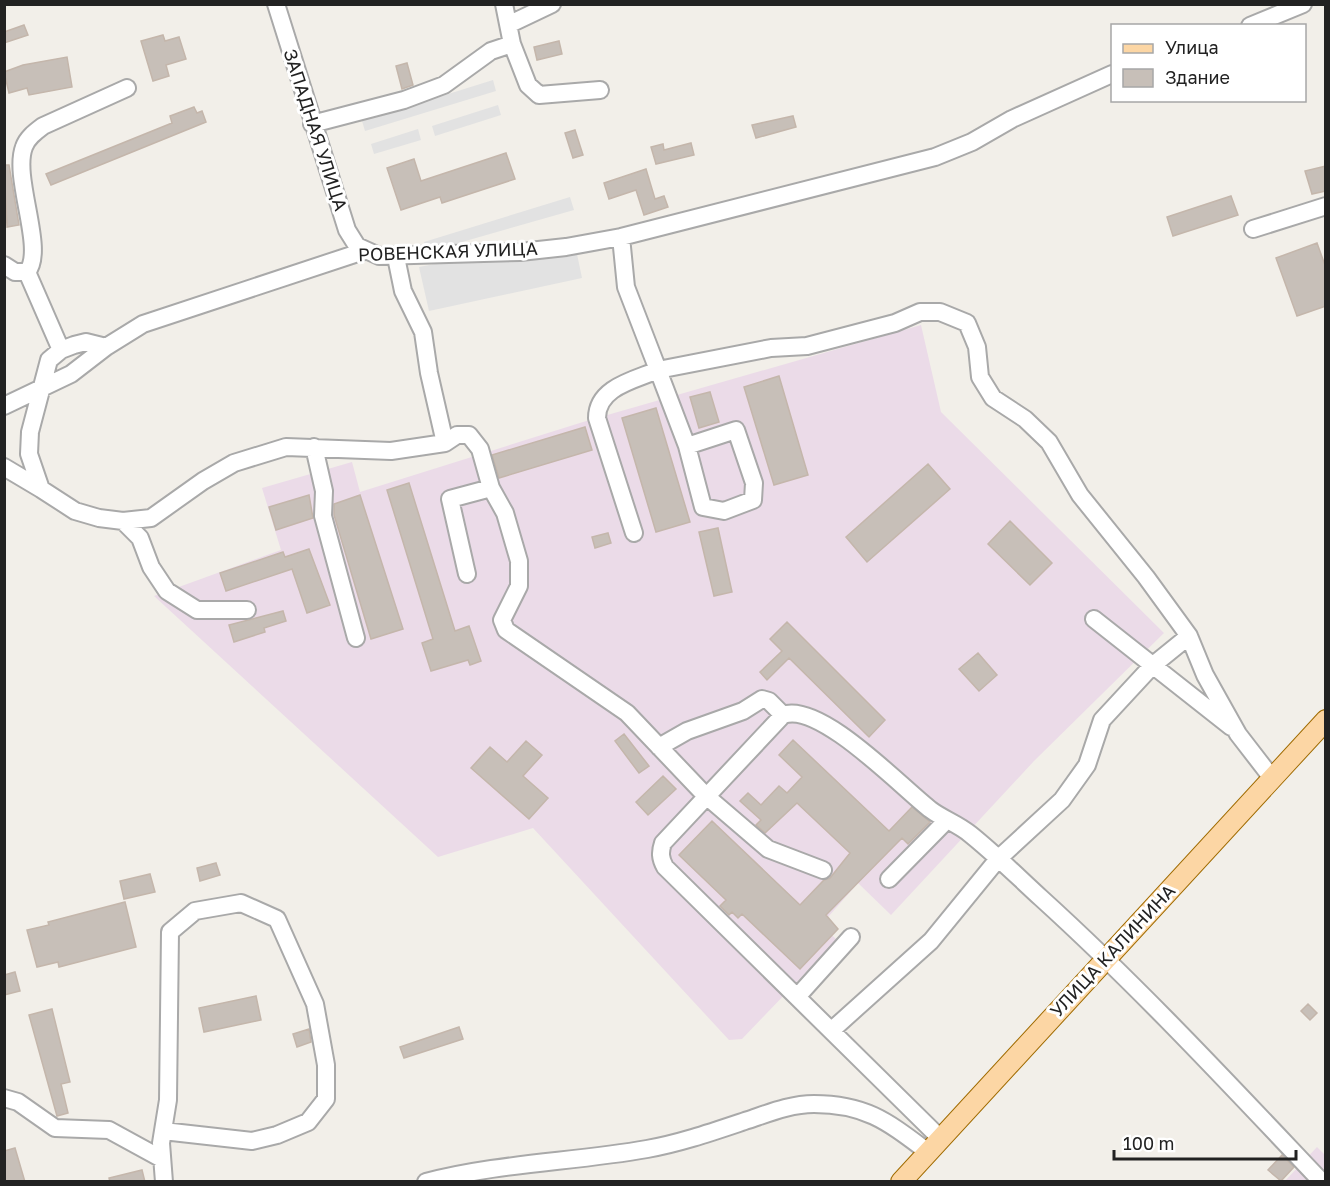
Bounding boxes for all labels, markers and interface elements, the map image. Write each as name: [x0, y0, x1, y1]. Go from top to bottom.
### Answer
legend: [1111, 24, 1306, 102]
text: Улица: [1165, 36, 1219, 58]
street label: ЗАПАДНАЯ УЛИЦА: [279, 46, 353, 213]
text: Здание: [1165, 66, 1230, 88]
street label: РОВЕНСКАЯ УЛИЦА: [358, 237, 538, 265]
street label: УЛИЦА КАЛИНИНА: [1045, 879, 1179, 1021]
scale bar: [1114, 1123, 1296, 1161]
text: 100 m: [1123, 1132, 1174, 1154]

